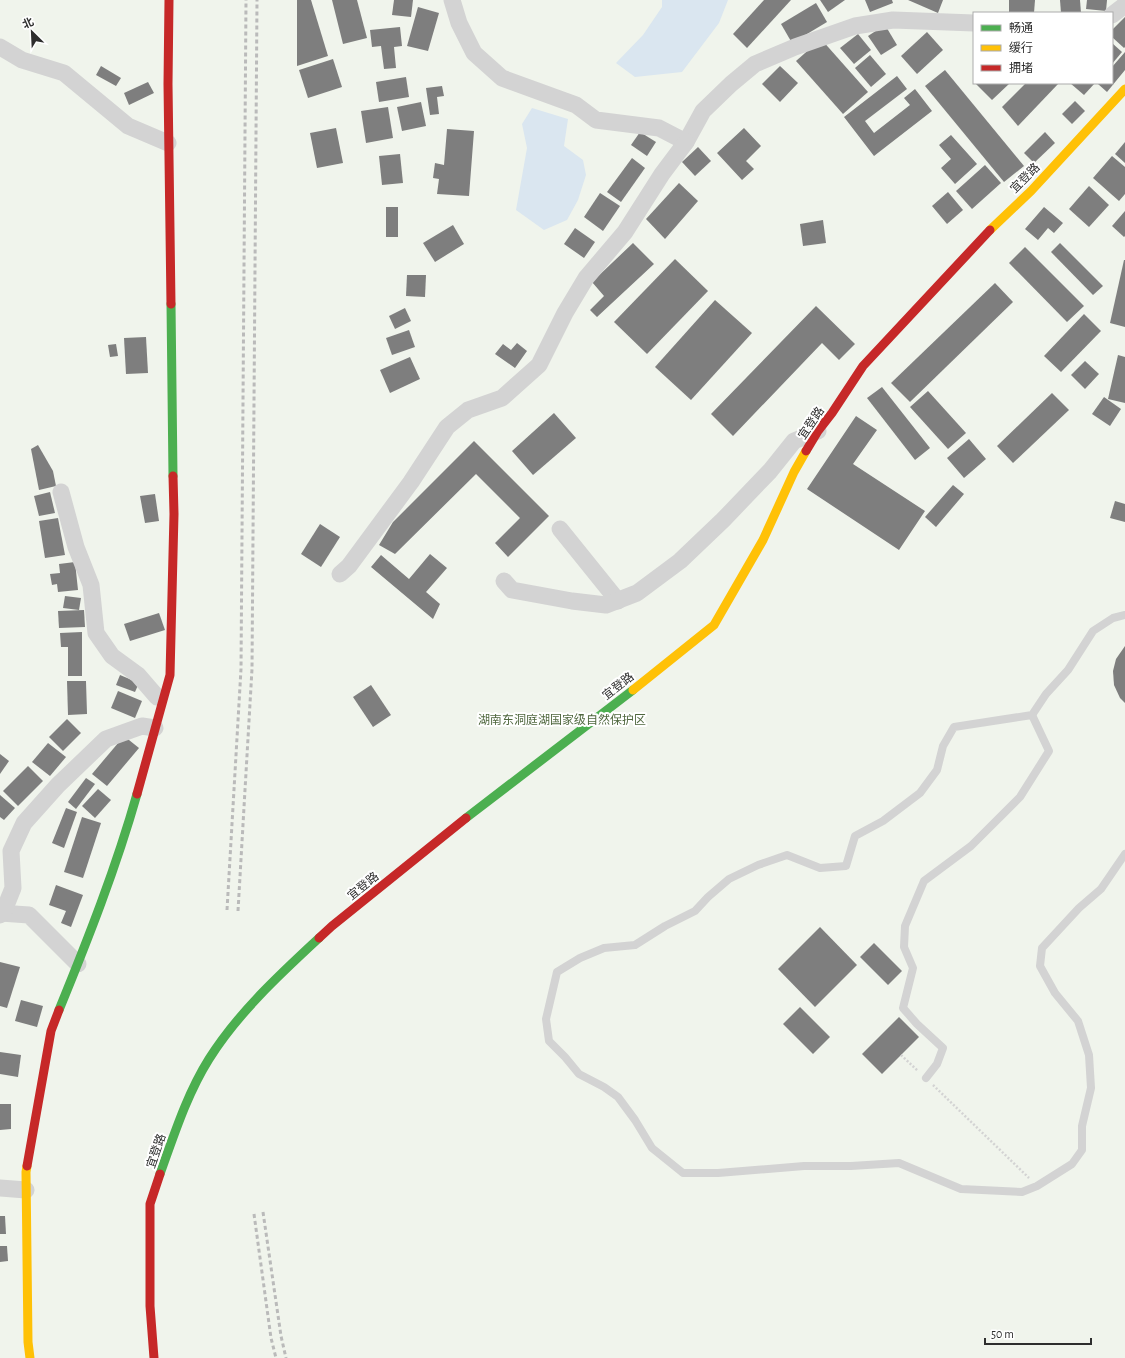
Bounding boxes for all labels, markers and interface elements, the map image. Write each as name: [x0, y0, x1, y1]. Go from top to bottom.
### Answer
north arrow: [12, 12, 52, 52]
legend: [973, 12, 1113, 84]
text: 北: [21, 16, 35, 31]
text: 畅通: [1009, 21, 1033, 34]
text: 缓行: [1009, 41, 1033, 54]
text: 拥堵: [1009, 62, 1033, 74]
street label: 宜登路: [1007, 160, 1042, 195]
street label: 宜登路: [795, 404, 826, 441]
street label: 宜登路: [600, 669, 636, 702]
park label: 湖南东洞庭湖国家级自然保护区: [478, 713, 646, 726]
street label: 宜登路: [345, 869, 381, 902]
street label: 宜登路: [144, 1132, 168, 1170]
scale bar: [985, 1320, 1091, 1346]
text: 50 m: [991, 1328, 1014, 1340]

